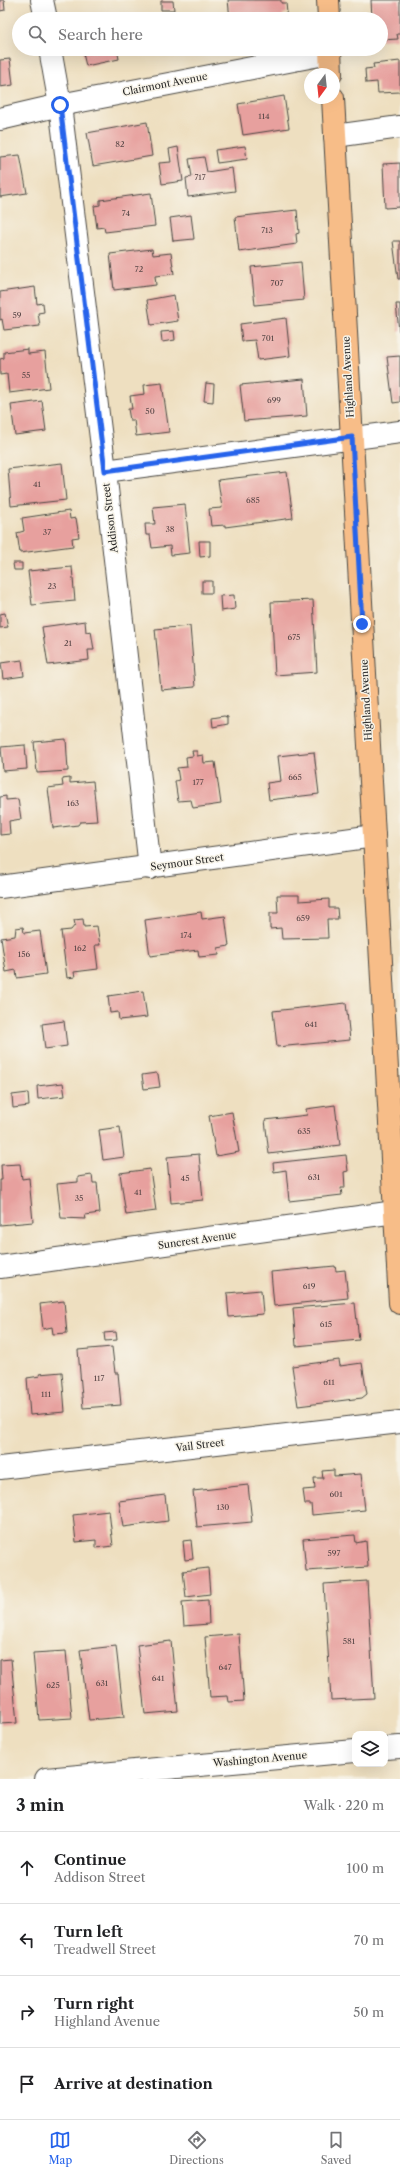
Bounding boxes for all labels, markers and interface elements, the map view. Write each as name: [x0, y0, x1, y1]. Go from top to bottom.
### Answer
search box: [12, 12, 388, 56]
icon: search: [26, 23, 48, 45]
text: Search here: [58, 25, 143, 44]
north arrow: [304, 68, 340, 104]
street label: Clairmont Avenue: [121, 69, 209, 99]
route start: [51, 96, 69, 114]
house number: 114: [258, 111, 270, 121]
house number: 82: [115, 139, 125, 149]
house number: 717: [194, 172, 206, 182]
house number: 74: [122, 208, 131, 218]
house number: 713: [261, 225, 273, 235]
house number: 72: [135, 264, 144, 274]
house number: 707: [271, 278, 284, 288]
house number: 59: [12, 310, 22, 320]
house number: 701: [262, 333, 275, 343]
street label: Highland Avenue: [339, 336, 357, 418]
house number: 55: [22, 370, 30, 380]
house number: 699: [267, 395, 281, 405]
house number: 50: [145, 406, 155, 416]
house number: 41: [33, 479, 42, 489]
street label: Addison Street: [99, 482, 121, 555]
house number: 685: [246, 495, 260, 505]
house number: 38: [165, 524, 175, 534]
house number: 37: [43, 527, 51, 537]
house number: 23: [47, 581, 57, 591]
route end: [353, 615, 371, 633]
house number: 675: [288, 632, 300, 642]
house number: 21: [64, 638, 73, 648]
street label: Highland Avenue: [357, 659, 375, 741]
house number: 665: [288, 772, 302, 782]
house number: 177: [192, 777, 204, 787]
house number: 163: [67, 798, 79, 808]
street label: Seymour Street: [150, 850, 225, 874]
house number: 659: [296, 913, 310, 923]
house number: 174: [180, 930, 192, 940]
house number: 162: [74, 943, 87, 953]
house number: 156: [18, 949, 31, 959]
house number: 641: [305, 1019, 318, 1029]
house number: 635: [297, 1126, 311, 1136]
house number: 631: [308, 1172, 321, 1182]
house number: 45: [181, 1173, 189, 1183]
house number: 41: [134, 1187, 143, 1197]
house number: 35: [75, 1193, 83, 1203]
street label: Suncrest Avenue: [157, 1228, 237, 1252]
house number: 619: [303, 1281, 316, 1291]
house number: 615: [320, 1319, 332, 1329]
house number: 117: [94, 1373, 104, 1383]
house number: 611: [323, 1377, 335, 1387]
house number: 111: [41, 1389, 52, 1399]
street label: Vail Street: [174, 1436, 225, 1455]
house number: 601: [329, 1489, 343, 1499]
house number: 130: [217, 1502, 229, 1512]
house number: 597: [328, 1548, 341, 1558]
house number: 581: [343, 1636, 356, 1646]
house number: 647: [218, 1662, 232, 1672]
house number: 641: [152, 1673, 165, 1683]
house number: 631: [96, 1678, 109, 1688]
house number: 625: [46, 1680, 60, 1690]
map controls: [352, 1731, 388, 1767]
button: layers: [352, 1731, 388, 1767]
street label: Washington Avenue: [211, 1748, 308, 1770]
text: 3 min: [16, 1795, 65, 1815]
text: Walk · 220 m: [304, 1797, 384, 1813]
text: Continue: [54, 1850, 126, 1869]
icon: ahead: [16, 1857, 38, 1879]
text: 100 m: [346, 1860, 384, 1876]
text: Addison Street: [54, 1869, 145, 1885]
text: Turn left: [54, 1922, 123, 1941]
icon: left: [16, 1929, 38, 1951]
text: 70 m: [354, 1932, 384, 1948]
text: Treadwell Street: [54, 1941, 156, 1957]
text: Turn right: [54, 1994, 134, 2013]
icon: right: [16, 2001, 38, 2023]
text: 50 m: [353, 2004, 384, 2020]
text: Highland Avenue: [54, 2013, 160, 2029]
icon: arrive: [16, 2073, 38, 2095]
text: Arrive at destination: [54, 2074, 213, 2093]
tab: Map: [49, 2129, 72, 2167]
tab: Directions: [169, 2129, 224, 2167]
tab: Saved: [321, 2129, 351, 2167]

